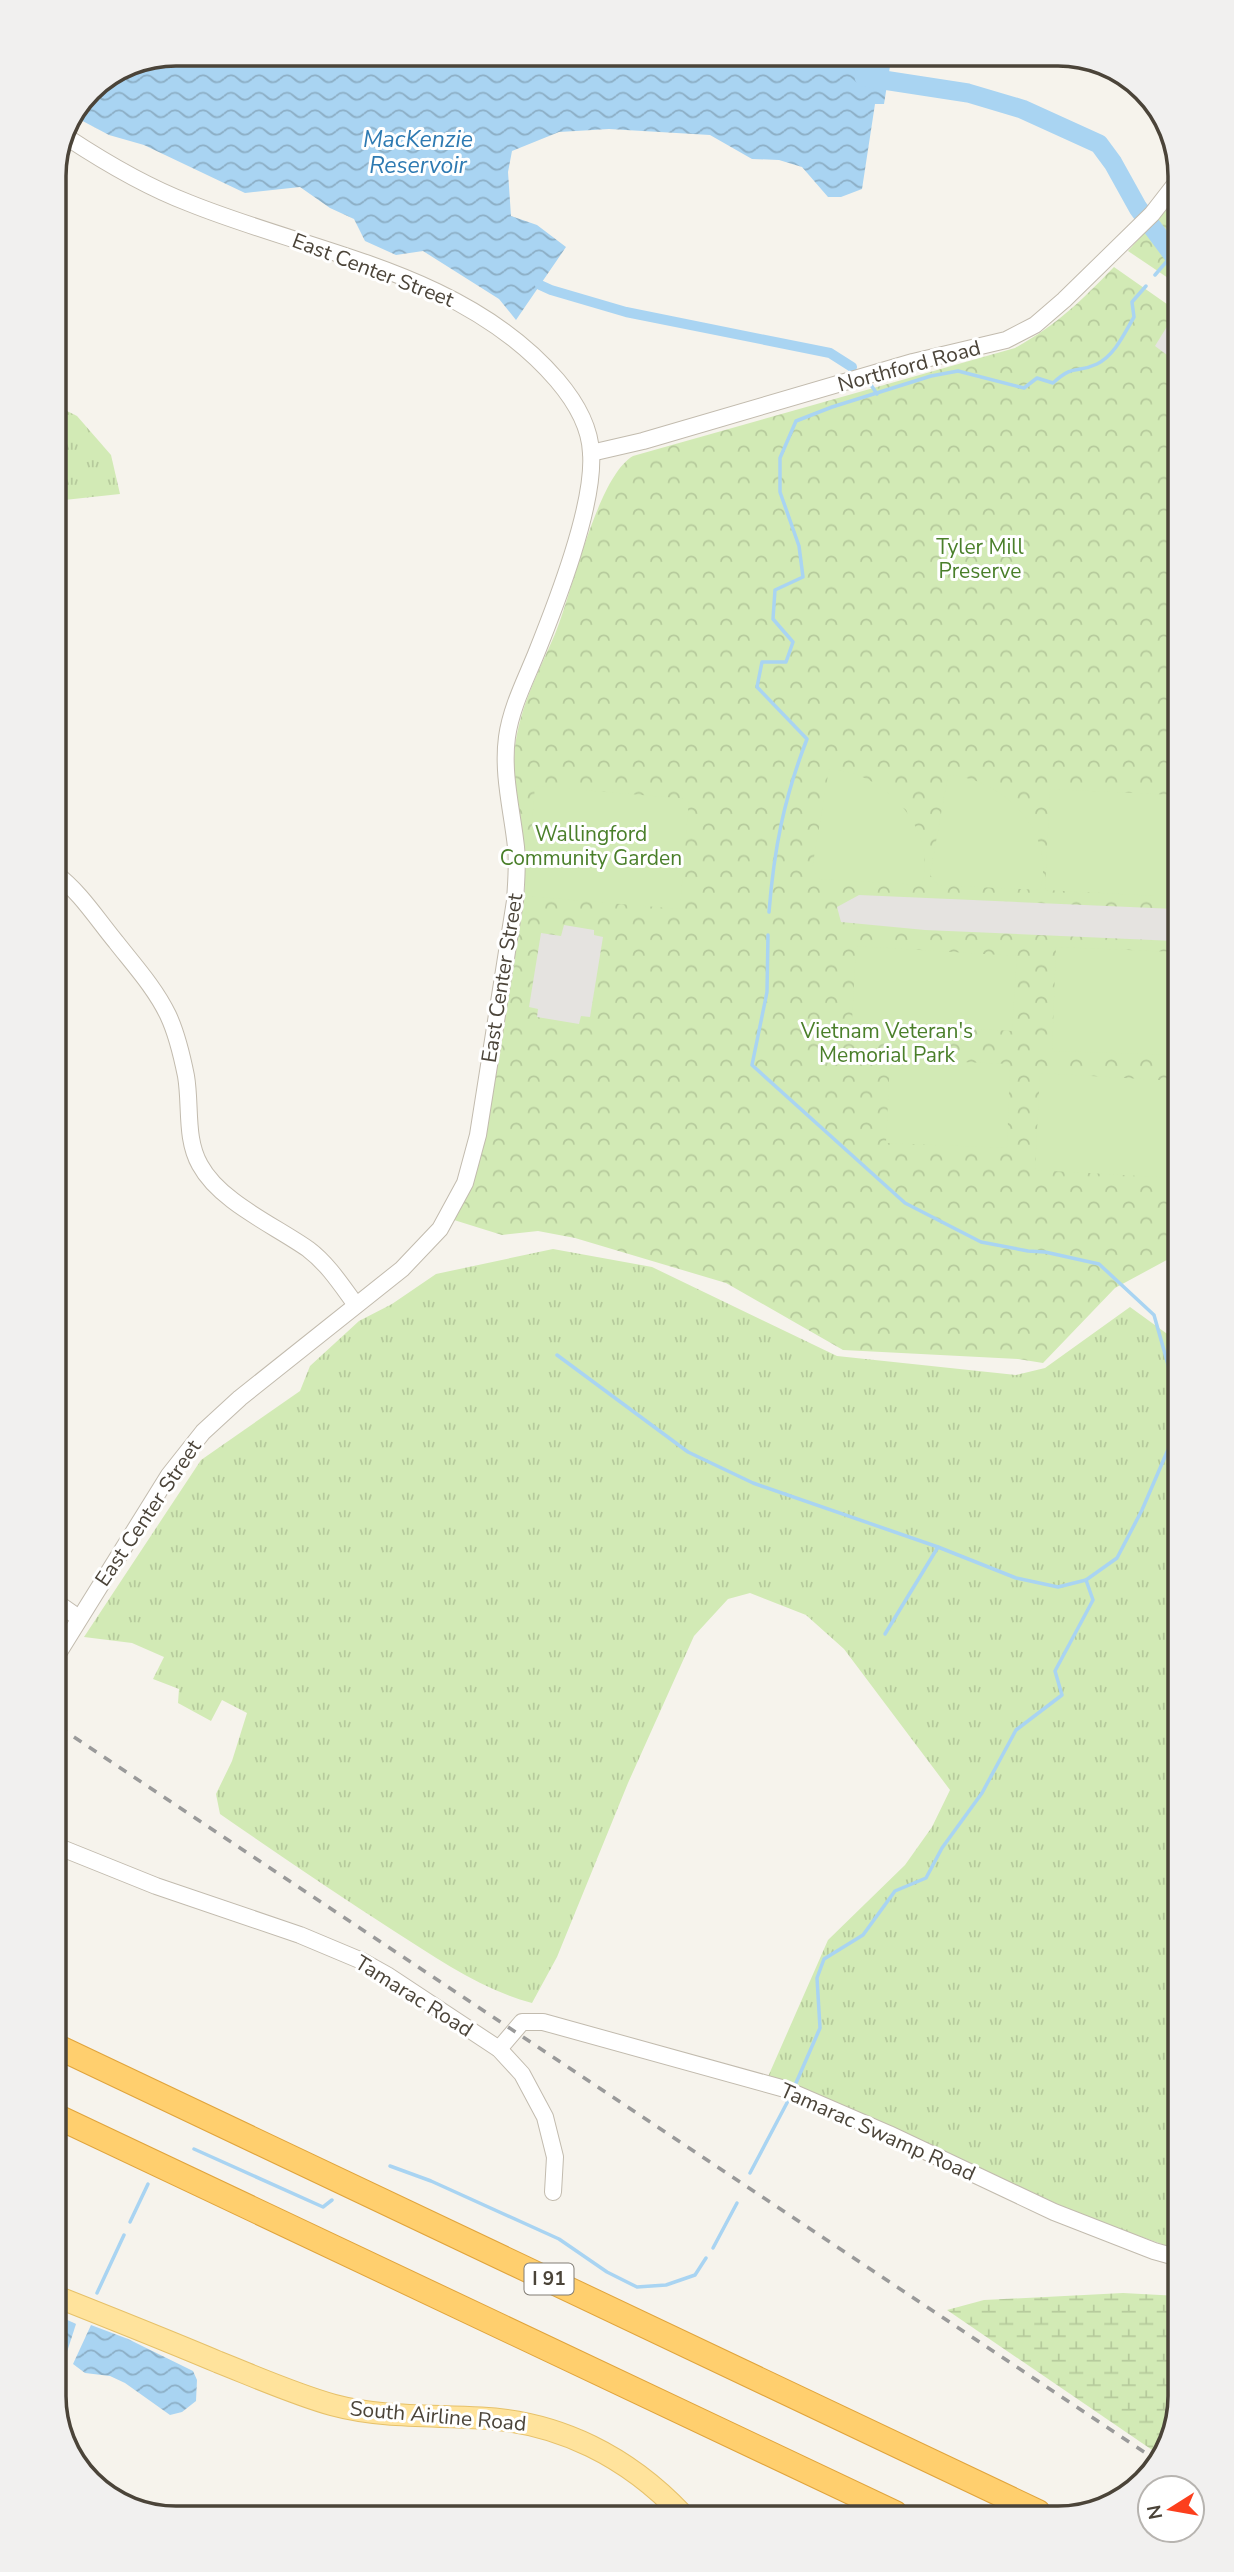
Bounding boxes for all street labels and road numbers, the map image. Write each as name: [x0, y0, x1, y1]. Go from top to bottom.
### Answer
street label: East Center Street: [288, 226, 458, 314]
street label: Northford Road: [834, 333, 984, 399]
street label: East Center Street: [475, 891, 529, 1065]
street label: East Center Street: [89, 1434, 208, 1592]
street label: Tamarac Road: [350, 1949, 478, 2043]
street label: Tamarac Swamp Road: [776, 2076, 980, 2188]
road number: I 91: [524, 2264, 574, 2294]
street label: South Airline Road: [349, 2394, 527, 2438]

